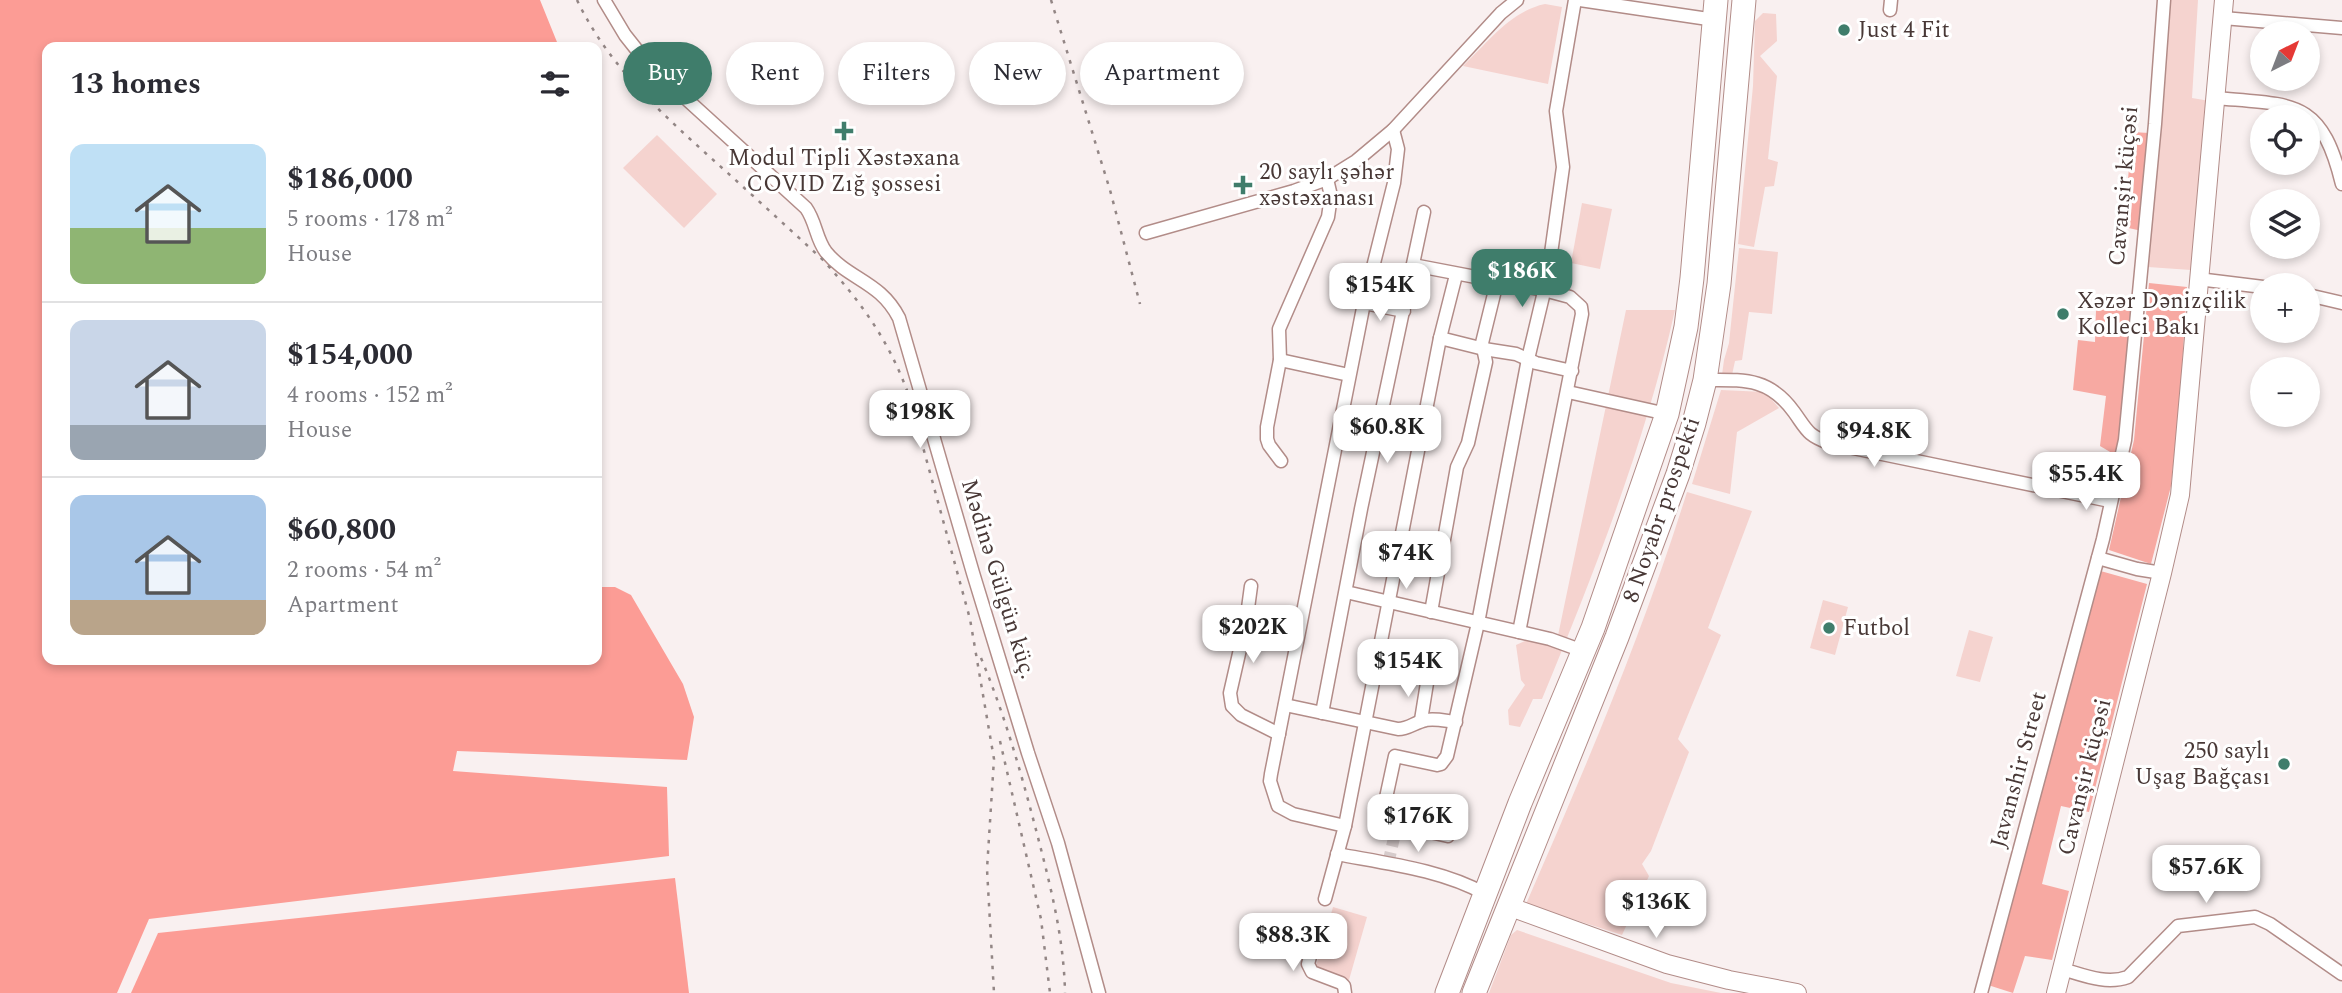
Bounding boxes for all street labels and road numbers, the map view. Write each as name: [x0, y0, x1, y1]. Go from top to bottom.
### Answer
street label: Cavanşir küçəsi: [2100, 105, 2148, 267]
street label: 8 Noyabr prospekti: [1614, 412, 1710, 608]
street label: Mədinə Gülgün küç.: [951, 475, 1045, 683]
street label: Javanshir Street: [1981, 688, 2057, 852]
street label: Cavanşir küçəsi: [2049, 695, 2121, 859]

